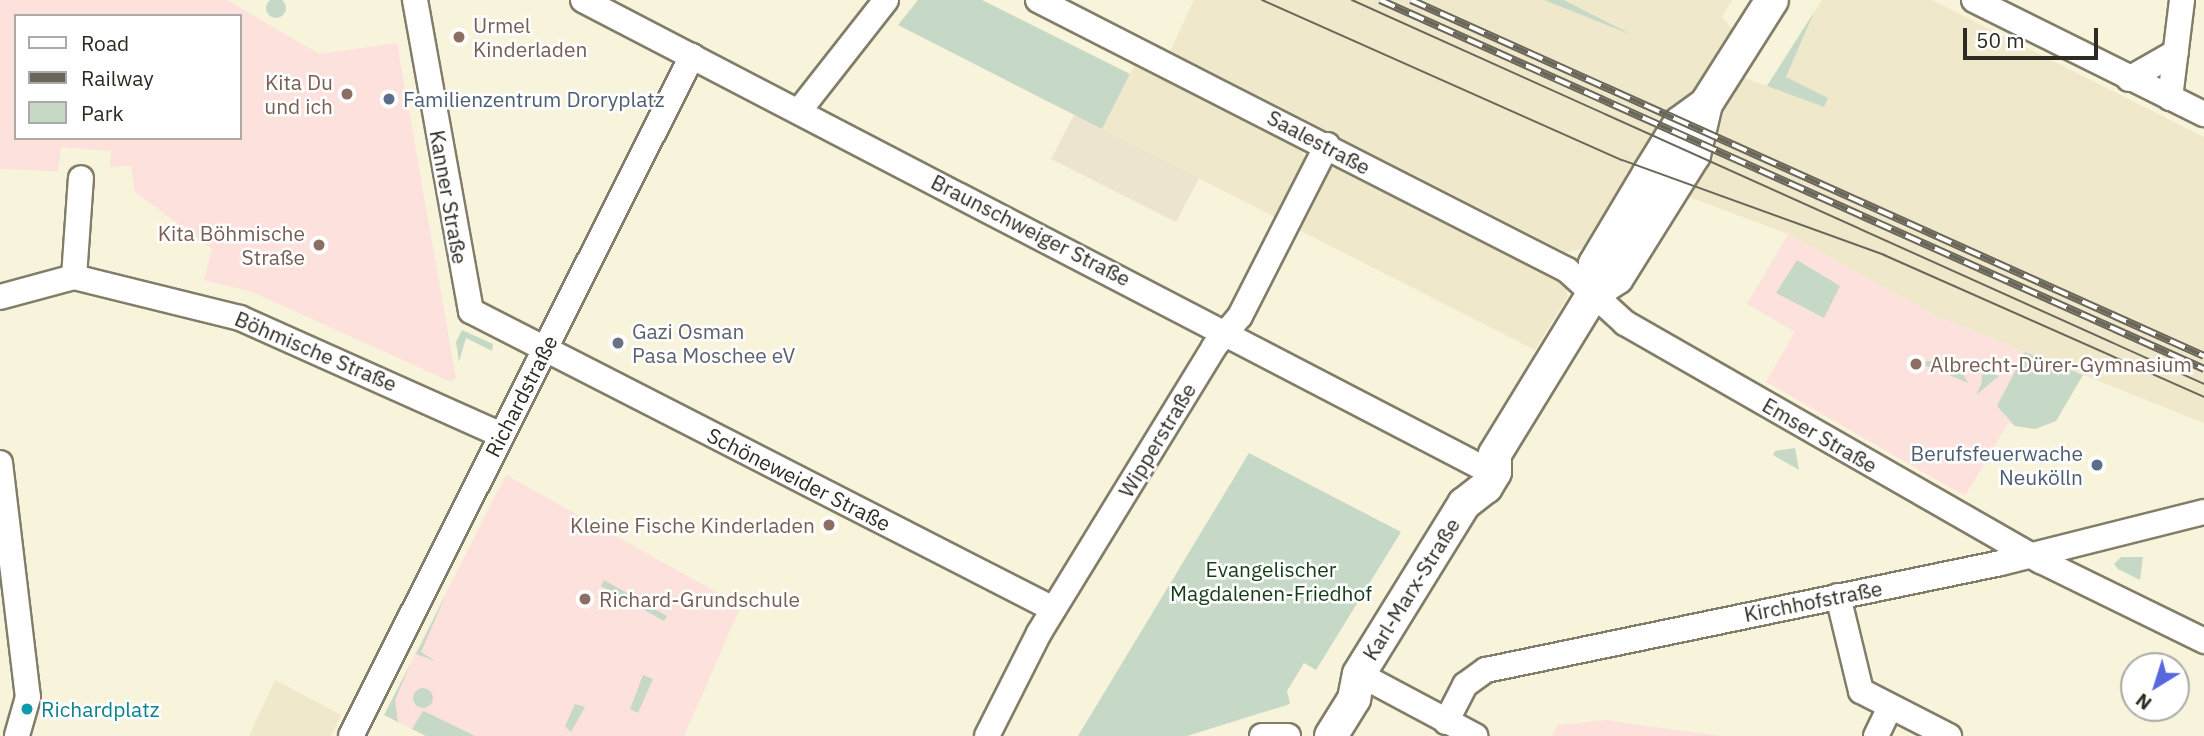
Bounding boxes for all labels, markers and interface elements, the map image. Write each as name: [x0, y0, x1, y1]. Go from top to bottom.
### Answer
place label: Urmel Kinderladen: [473, 12, 587, 62]
legend: [14, 14, 242, 140]
scale bar: [1966, 14, 2101, 58]
text: 50 m: [1976, 26, 2025, 54]
text: Road: [81, 29, 129, 57]
marker: Urmel Kinderladen: [451, 29, 467, 45]
text: Railway: [81, 64, 154, 92]
place label: Kita Du und ich: [264, 69, 333, 119]
marker: Kita Du und ich: [339, 86, 355, 102]
place label: Familienzentrum Droryplatz: [403, 86, 664, 112]
marker: Familienzentrum Droryplatz: [381, 91, 397, 107]
text: Park: [81, 99, 124, 127]
street label: Saalestraße: [1263, 104, 1375, 180]
street label: Kanner Straße: [425, 128, 473, 266]
street label: Braunschweiger Straße: [927, 169, 1135, 291]
place label: Kita Böhmische Straße: [158, 220, 305, 270]
marker: Kita Böhmische Straße: [311, 237, 327, 253]
street label: Böhmische Straße: [231, 305, 401, 397]
place label: Gazi Osman Pasa Moschee eV: [632, 318, 795, 368]
street label: Richardstraße: [479, 331, 563, 461]
marker: Gazi Osman Pasa Moschee eV: [610, 335, 626, 351]
place label: Albrecht-Dürer-Gymnasium: [1930, 351, 2192, 377]
marker: Albrecht-Dürer-Gymnasium: [1908, 356, 1924, 372]
street label: Wipperstraße: [1113, 378, 1201, 502]
street label: Emser Straße: [1758, 392, 1882, 478]
street label: Schöneweider Straße: [703, 422, 895, 536]
place label: Berufsfeuerwache Neukölln: [1911, 440, 2083, 490]
marker: Berufsfeuerwache Neukölln: [2089, 457, 2105, 473]
place label: Kleine Fische Kinderladen: [570, 512, 815, 538]
street label: Karl-Marx-Straße: [1357, 513, 1465, 665]
marker: Kleine Fische Kinderladen: [821, 517, 837, 533]
park label: Evangelischer Magdalenen-Friedhof: [1170, 556, 1372, 606]
street label: Kirchhofstraße: [1742, 575, 1884, 627]
place label: Richard-Grundschule: [599, 586, 800, 612]
marker: Richard-Grundschule: [577, 591, 593, 607]
north arrow: [2120, 652, 2190, 722]
text: N: [2130, 688, 2156, 716]
place label: Richardplatz: [41, 696, 159, 722]
marker: Richardplatz: [19, 701, 35, 717]

